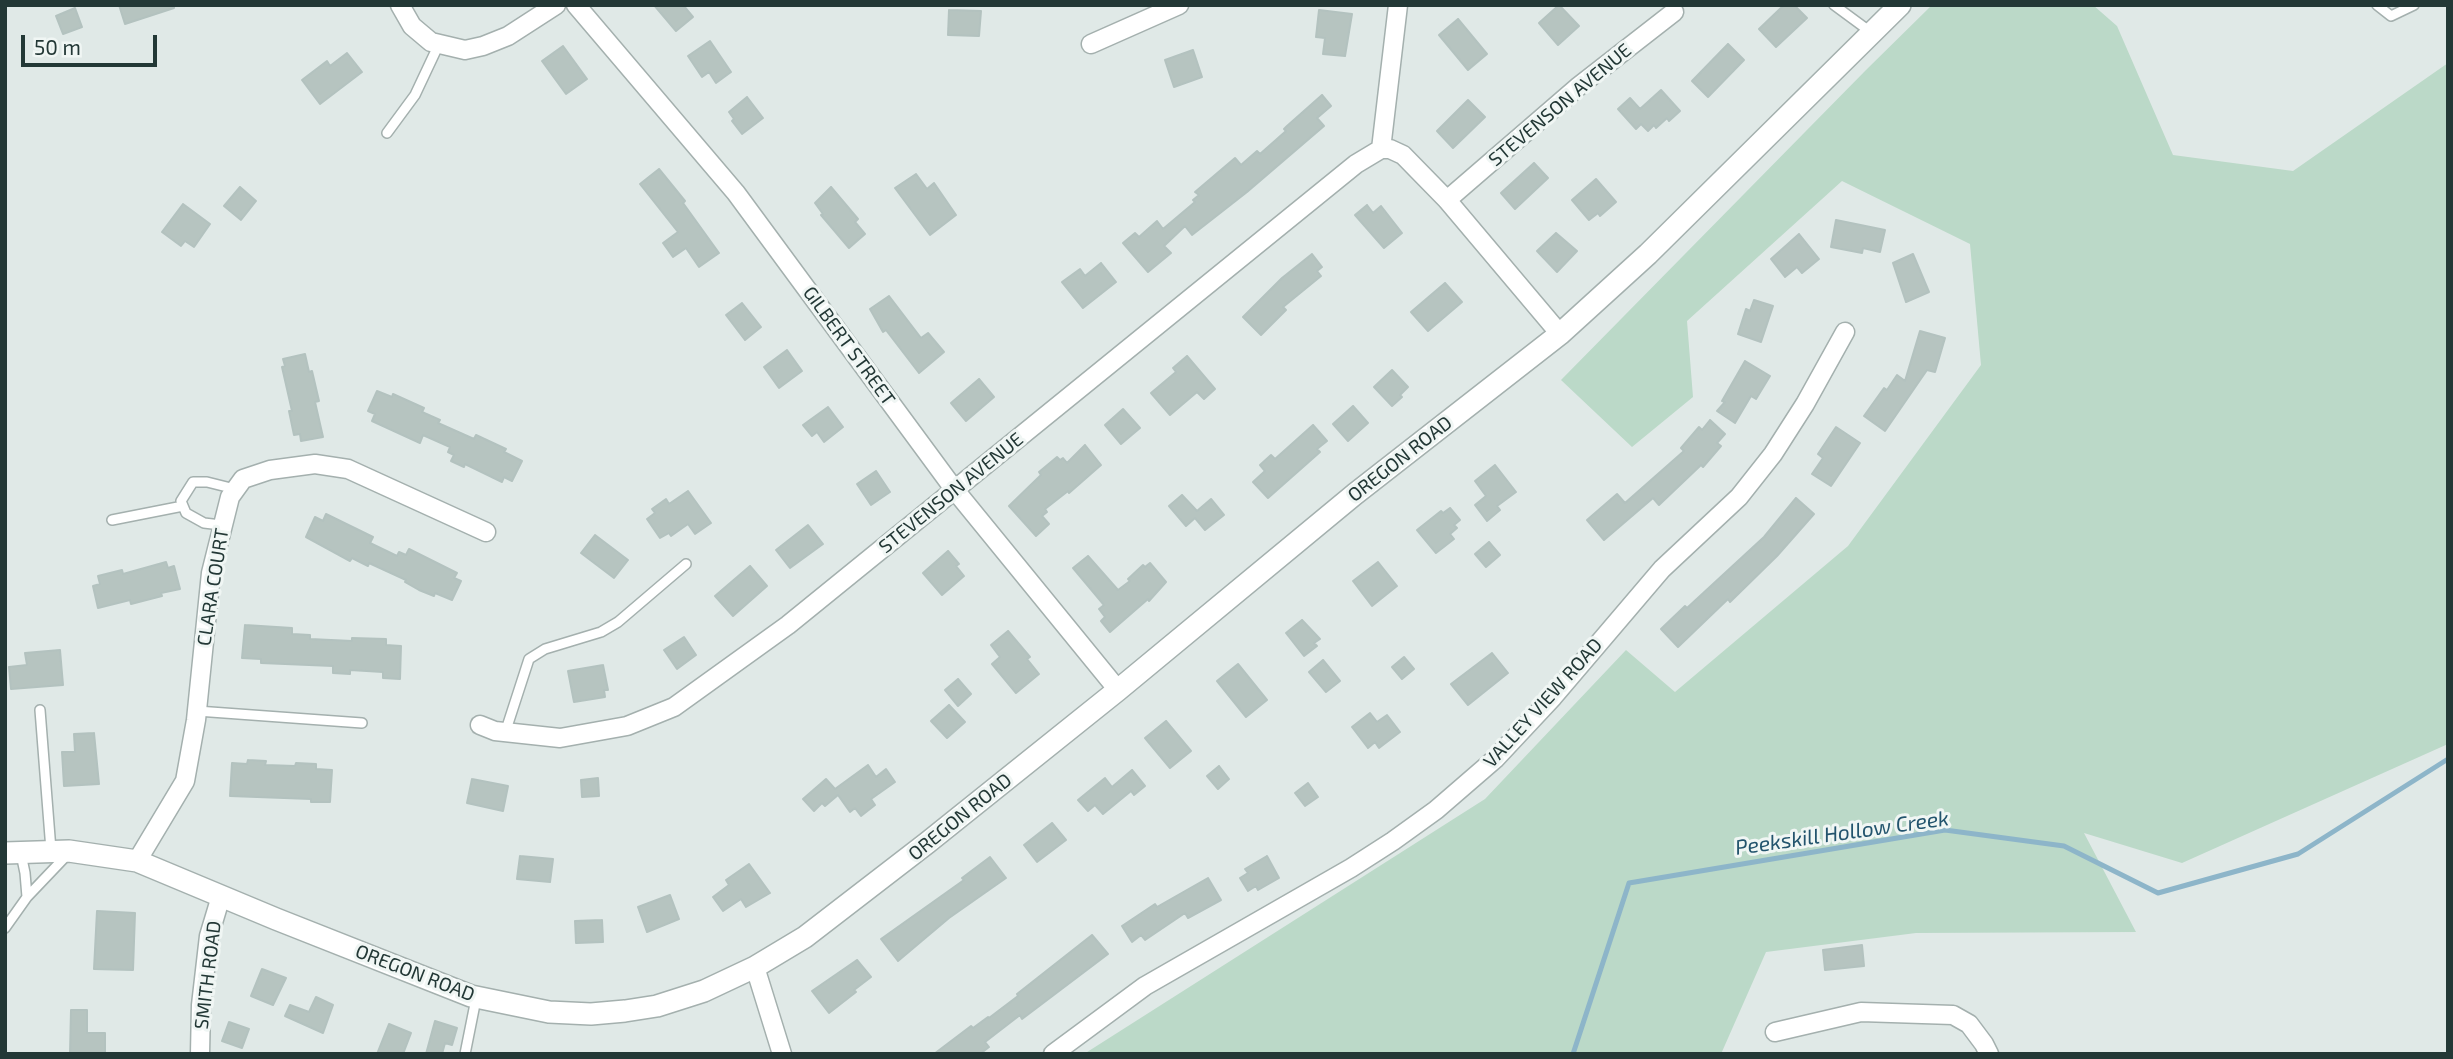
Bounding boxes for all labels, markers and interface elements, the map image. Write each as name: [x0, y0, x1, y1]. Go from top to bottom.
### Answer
scale bar: [24, 21, 161, 65]
text: 50 m: [34, 34, 81, 59]
street label: STEVENSON AVENUE: [1484, 39, 1636, 171]
street label: GILBERT STREET: [798, 282, 900, 410]
street label: OREGON ROAD: [1343, 411, 1457, 507]
street label: STEVENSON AVENUE: [874, 428, 1028, 558]
street label: CLARA COURT: [192, 527, 234, 647]
street label: VALLEY VIEW ROAD: [1479, 634, 1607, 772]
street label: OREGON ROAD: [904, 768, 1016, 866]
water label: Peekskill Hollow Creek: [1734, 806, 1950, 860]
street label: SMITH ROAD: [190, 919, 226, 1031]
street label: OREGON ROAD: [352, 940, 478, 1006]

